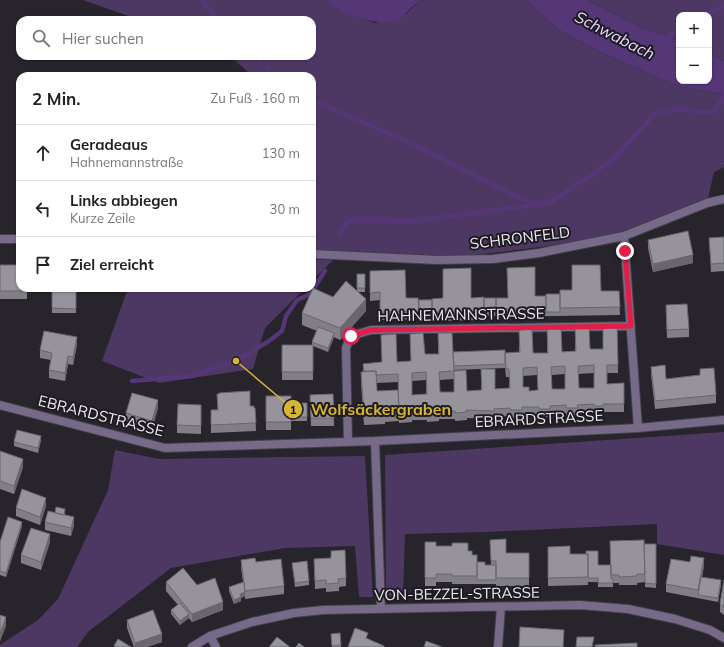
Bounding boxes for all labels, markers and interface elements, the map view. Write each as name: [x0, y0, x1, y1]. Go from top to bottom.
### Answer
water label: Schwabach: [572, 6, 658, 64]
map controls: [676, 12, 712, 84]
button: +: [676, 12, 712, 48]
search box: [16, 16, 316, 60]
icon: search: [30, 27, 52, 49]
text: Hier suchen: [62, 29, 144, 48]
button: −: [676, 48, 712, 84]
text: 2 Min.: [32, 88, 81, 109]
text: Zu Fuß · 160 m: [211, 90, 300, 106]
text: Geradeaus: [70, 135, 148, 154]
icon: ahead: [32, 142, 54, 164]
text: 130 m: [262, 145, 300, 161]
text: Hahnemannstraße: [70, 154, 183, 170]
text: Links abbiegen: [70, 191, 178, 210]
icon: left: [32, 198, 54, 220]
text: 30 m: [270, 201, 300, 217]
text: Kurze Zeile: [70, 210, 135, 226]
street label: SCHRONFELD: [469, 222, 571, 253]
route end: [616, 242, 634, 260]
icon: arrive: [32, 254, 54, 276]
text: Ziel erreicht: [70, 255, 154, 274]
street label: HAHNEMANNSTRASSE: [377, 304, 545, 325]
route start: [342, 327, 360, 345]
street label: EBRARDSTRASSE: [36, 391, 166, 440]
callout: Wolfsäckergraben: [283, 395, 459, 423]
text: Wolfsäckergraben: [311, 399, 451, 419]
text: 1: [289, 402, 297, 417]
street label: EBRARDSTRASSE: [474, 406, 604, 431]
street label: VON-BEZZEL-STRASSE: [374, 583, 540, 604]

